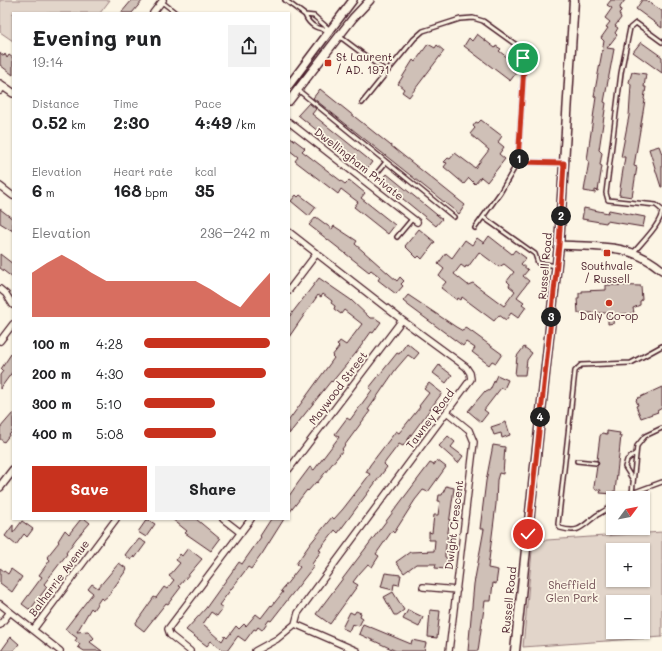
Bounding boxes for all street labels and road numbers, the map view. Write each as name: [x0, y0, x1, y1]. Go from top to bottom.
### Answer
street label: Dwellingham Private: [312, 124, 407, 203]
street label: Russell Road: [534, 232, 555, 300]
street label: Maywood Street: [305, 348, 370, 428]
street label: Tawney Road: [402, 386, 457, 452]
street label: Dwight Crescent: [441, 479, 466, 571]
street label: Balharrie Avenue: [25, 536, 92, 619]
street label: Russell Road: [498, 566, 519, 634]

